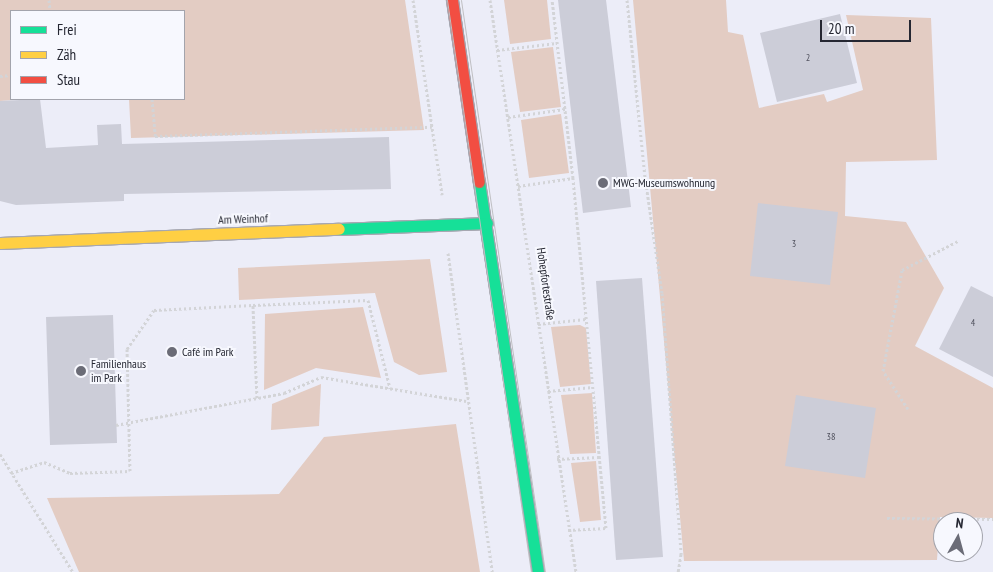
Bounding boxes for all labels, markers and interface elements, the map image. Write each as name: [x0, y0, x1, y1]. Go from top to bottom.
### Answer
legend: [10, 10, 185, 100]
scale bar: [823, 10, 914, 42]
text: 20 m: [828, 19, 854, 38]
text: Frei: [57, 20, 77, 39]
text: Zäh: [57, 45, 76, 64]
house number: 2: [806, 52, 810, 64]
text: Stau: [57, 70, 80, 89]
place label: MWG-Museumswohnung: [613, 176, 715, 190]
marker: MWG-Museumswohnung: [597, 177, 609, 189]
street label: Am Weinhof: [218, 211, 268, 227]
house number: 3: [792, 238, 796, 250]
street label: Hohepfortestraße: [534, 247, 558, 321]
house number: 4: [971, 317, 975, 329]
place label: Café im Park: [182, 345, 233, 359]
marker: Café im Park: [166, 346, 178, 358]
place label: Familienhaus im Park: [91, 357, 146, 385]
marker: Familienhaus im Park: [75, 365, 87, 377]
house number: 38: [827, 431, 835, 443]
north arrow: [933, 512, 983, 562]
text: N: [955, 514, 965, 532]

